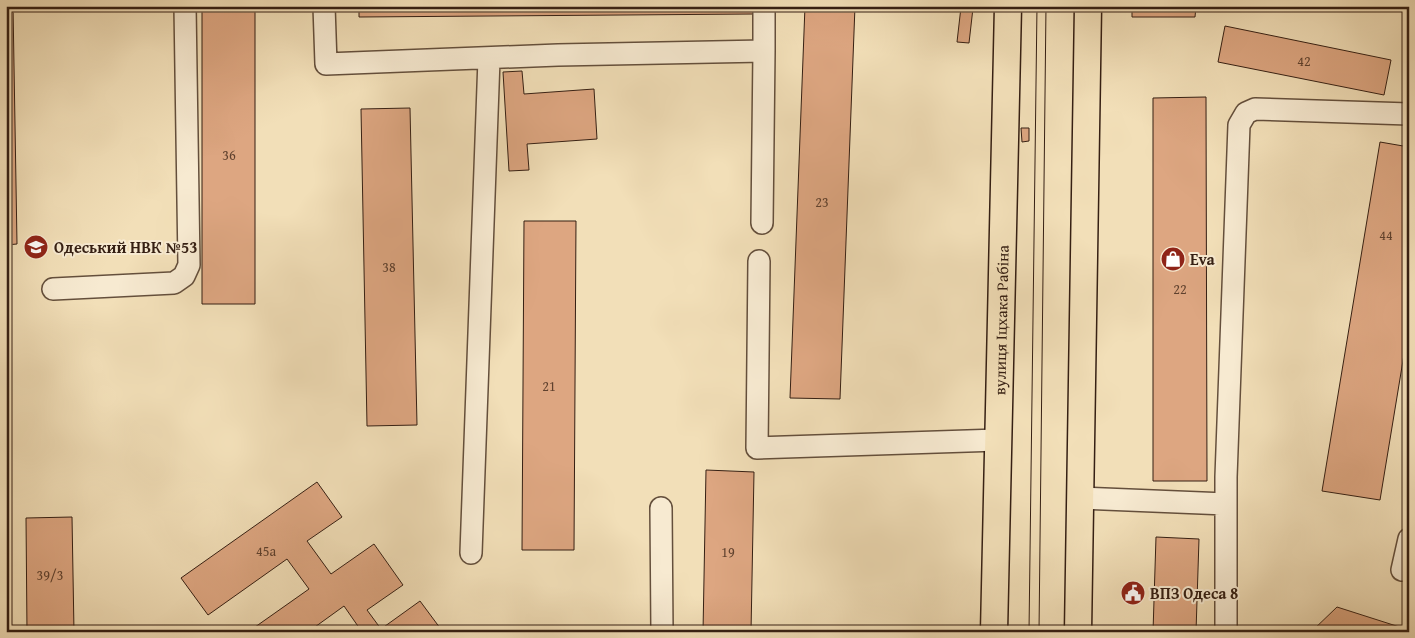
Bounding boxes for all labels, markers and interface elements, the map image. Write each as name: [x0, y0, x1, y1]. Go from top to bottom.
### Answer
house number: 42: [1297, 51, 1311, 71]
house number: 36: [222, 145, 236, 165]
house number: 23: [815, 192, 829, 212]
house number: 44: [1379, 225, 1393, 245]
school or university icon: Одеський НВК №53: [23, 234, 49, 260]
place label: Одеський НВК №53: [54, 235, 198, 259]
street label: вулиця Іцхака Рабіна: [987, 244, 1015, 395]
shop icon: Eva: [1160, 246, 1186, 272]
place label: Eva: [1190, 247, 1215, 271]
house number: 38: [382, 257, 396, 277]
house number: 22: [1173, 279, 1187, 299]
house number: 21: [542, 376, 556, 396]
house number: 45а: [256, 541, 276, 561]
house number: 19: [721, 542, 735, 562]
house number: 39/3: [37, 565, 63, 585]
public building icon: ВПЗ Одеса 8: [1120, 580, 1146, 606]
place label: ВПЗ Одеса 8: [1150, 581, 1238, 605]

